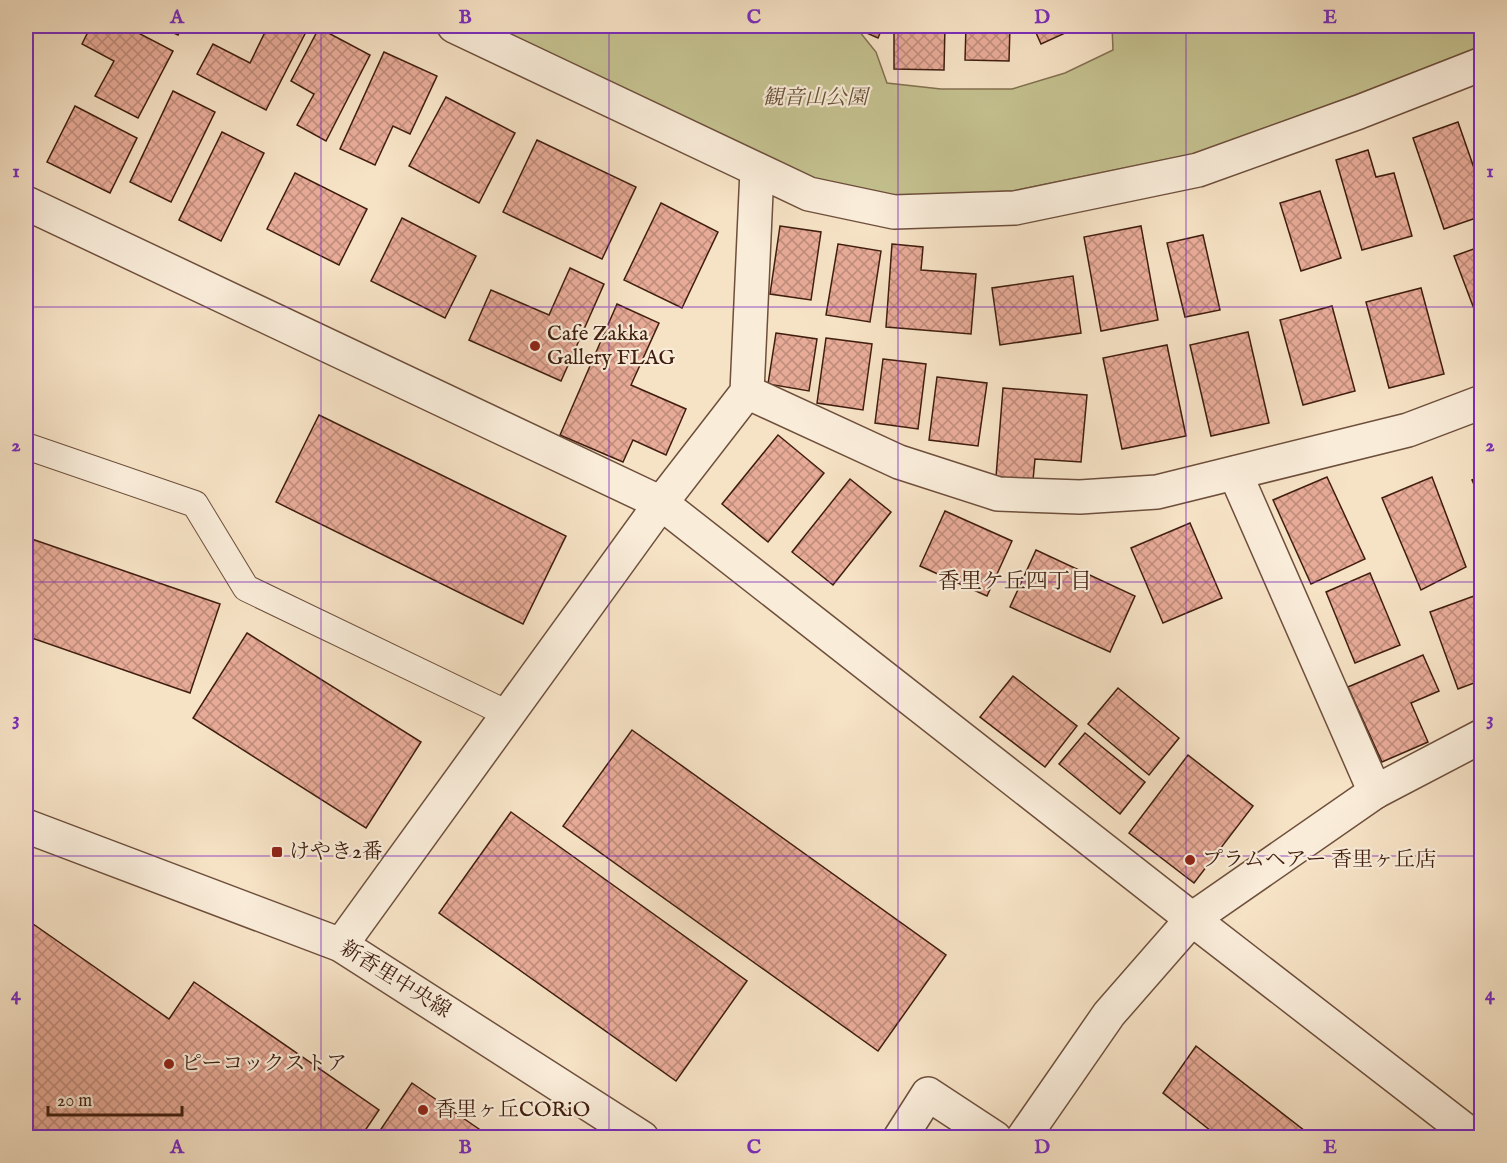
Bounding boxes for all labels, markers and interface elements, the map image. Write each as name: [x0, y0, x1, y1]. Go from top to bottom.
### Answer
text: A: [169, 5, 185, 30]
text: B: [458, 5, 472, 30]
text: C: [747, 5, 761, 30]
text: D: [1034, 5, 1050, 30]
text: E: [1323, 5, 1337, 30]
park label: 観音山公園: [763, 85, 870, 112]
text: 1: [12, 159, 20, 184]
text: 1: [1486, 159, 1494, 184]
place label: Cafe Zakka Gallery FLAG: [547, 321, 676, 372]
marker: Cafe Zakka Gallery FLAG: [528, 339, 542, 353]
text: 2: [11, 433, 21, 458]
text: 2: [1485, 433, 1495, 458]
district label: 香里ケ丘四丁目: [938, 568, 1092, 596]
text: 3: [12, 707, 20, 732]
text: 3: [1486, 707, 1494, 732]
place label: けやき2番: [289, 839, 383, 866]
marker: けやき2番: [270, 845, 284, 859]
place label: プラムヘアー 香里ヶ丘店: [1202, 847, 1436, 874]
marker: プラムヘアー 香里ヶ丘店: [1183, 853, 1197, 867]
street label: 新香里中央線: [334, 935, 456, 1025]
text: 4: [11, 982, 22, 1007]
text: 4: [1485, 982, 1496, 1007]
place label: ピーコックストア: [181, 1051, 347, 1078]
marker: ピーコックストア: [162, 1057, 176, 1071]
scale bar: [48, 1079, 182, 1117]
text: 20 m: [57, 1090, 92, 1113]
place label: 香里ヶ丘CORiO: [435, 1097, 590, 1124]
marker: 香里ヶ丘CORiO: [416, 1103, 430, 1117]
text: A: [169, 1135, 185, 1160]
text: B: [458, 1135, 472, 1160]
text: C: [747, 1135, 761, 1160]
text: D: [1034, 1135, 1050, 1160]
text: E: [1323, 1135, 1337, 1160]

